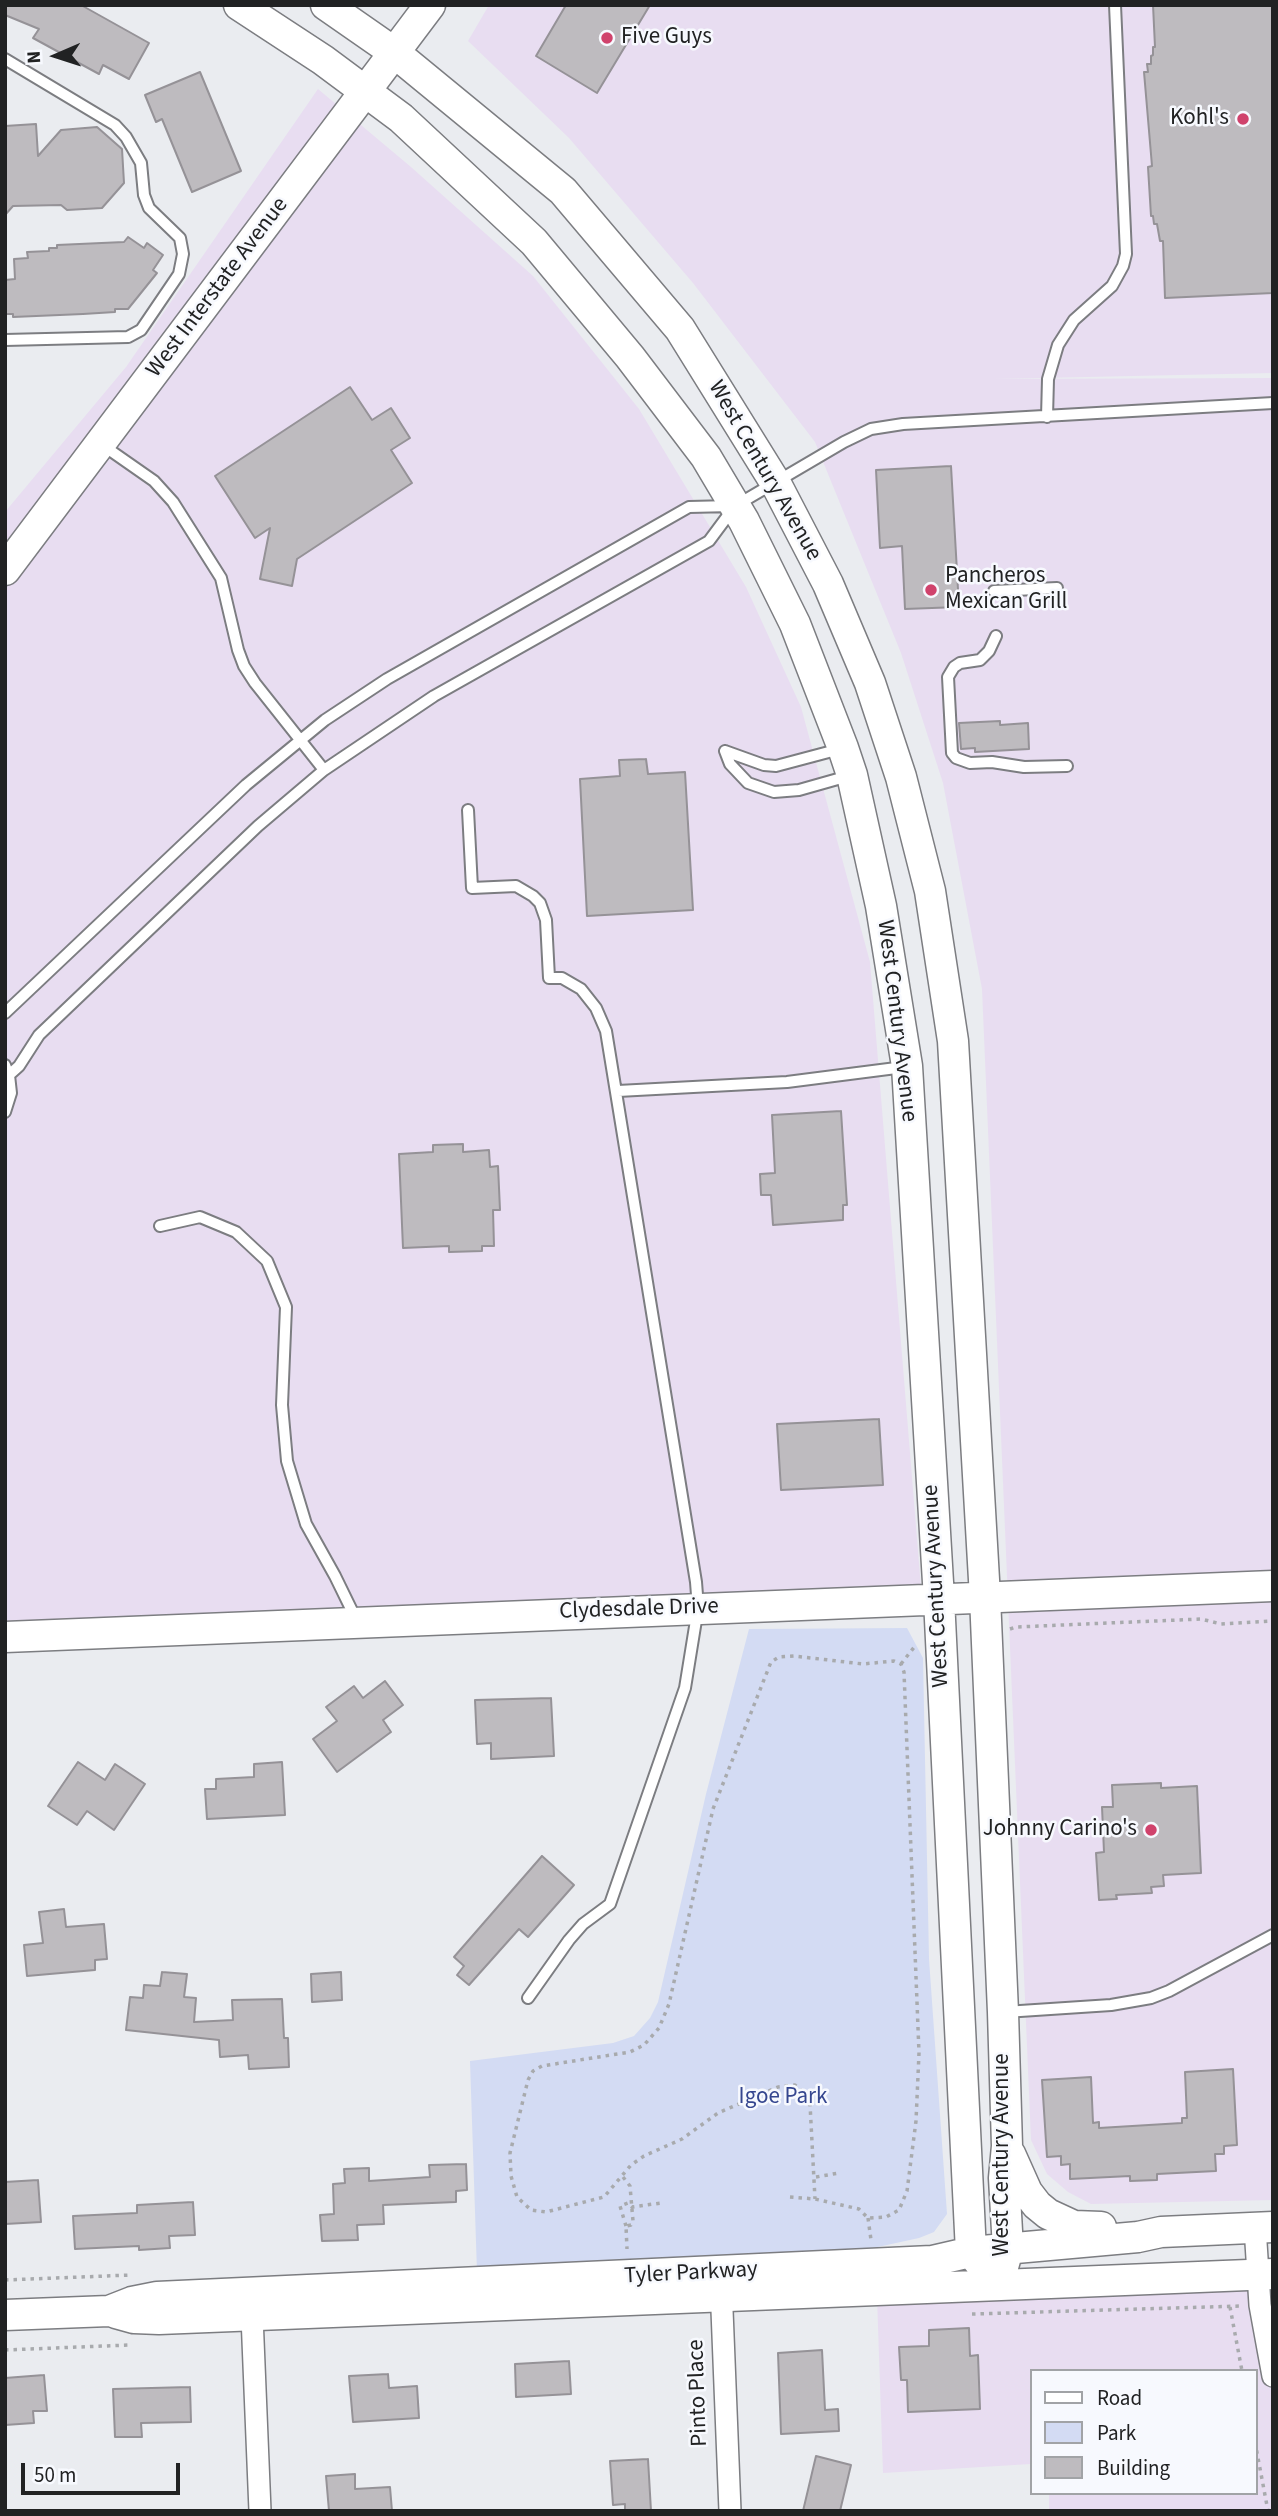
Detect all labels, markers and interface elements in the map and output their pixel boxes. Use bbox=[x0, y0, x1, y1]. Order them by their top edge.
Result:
north arrow bbox=[21, 21, 91, 91]
place label: Five Guys bbox=[621, 24, 712, 52]
marker: Five Guys bbox=[599, 30, 615, 46]
text: N bbox=[21, 50, 48, 64]
place label: Kohl's bbox=[1170, 105, 1229, 133]
marker: Kohl's bbox=[1235, 111, 1251, 127]
street label: West Interstate Avenue bbox=[141, 192, 295, 384]
street label: West Century Avenue bbox=[701, 376, 827, 566]
place label: Pancheros Mexican Grill bbox=[945, 563, 1067, 617]
marker: Pancheros Mexican Grill bbox=[923, 582, 939, 598]
street label: West Century Avenue bbox=[870, 918, 922, 1124]
street label: West Century Avenue bbox=[918, 1484, 956, 1688]
street label: Clydesdale Drive bbox=[559, 1593, 719, 1627]
place label: Johnny Carino's bbox=[983, 1816, 1137, 1844]
marker: Johnny Carino's bbox=[1143, 1822, 1159, 1838]
street label: West Century Avenue bbox=[989, 2053, 1017, 2257]
park label: Igoe Park bbox=[739, 2084, 827, 2112]
street label: Tyler Parkway bbox=[623, 2257, 759, 2291]
street label: Pinto Place bbox=[683, 2339, 715, 2447]
legend bbox=[1030, 2369, 1257, 2495]
text: Road bbox=[1097, 2383, 1142, 2413]
text: Park bbox=[1097, 2418, 1136, 2448]
scale bar bbox=[24, 2450, 184, 2494]
text: Building bbox=[1097, 2453, 1170, 2483]
text: 50 m bbox=[34, 2460, 76, 2490]

